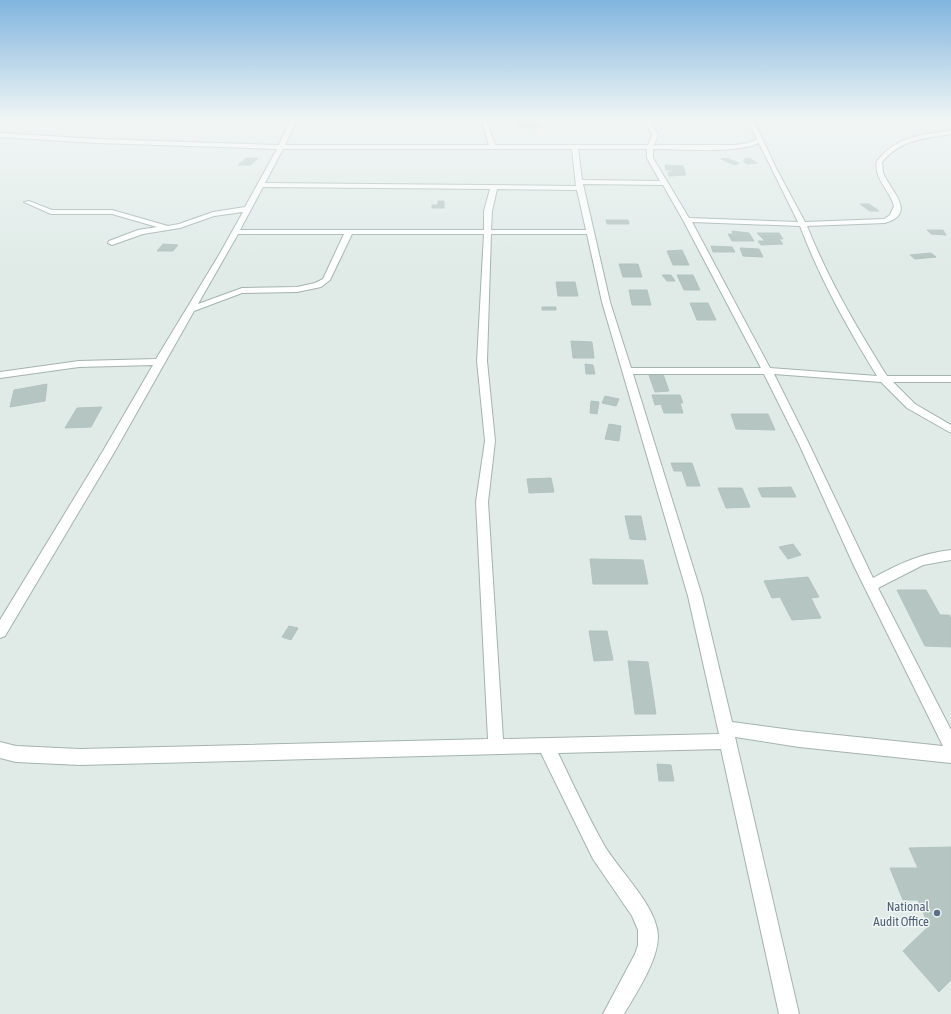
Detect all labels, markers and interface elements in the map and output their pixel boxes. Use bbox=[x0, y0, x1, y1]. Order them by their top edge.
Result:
place label: National Audit Office bbox=[873, 899, 930, 929]
marker: National Audit Office bbox=[932, 908, 942, 918]

